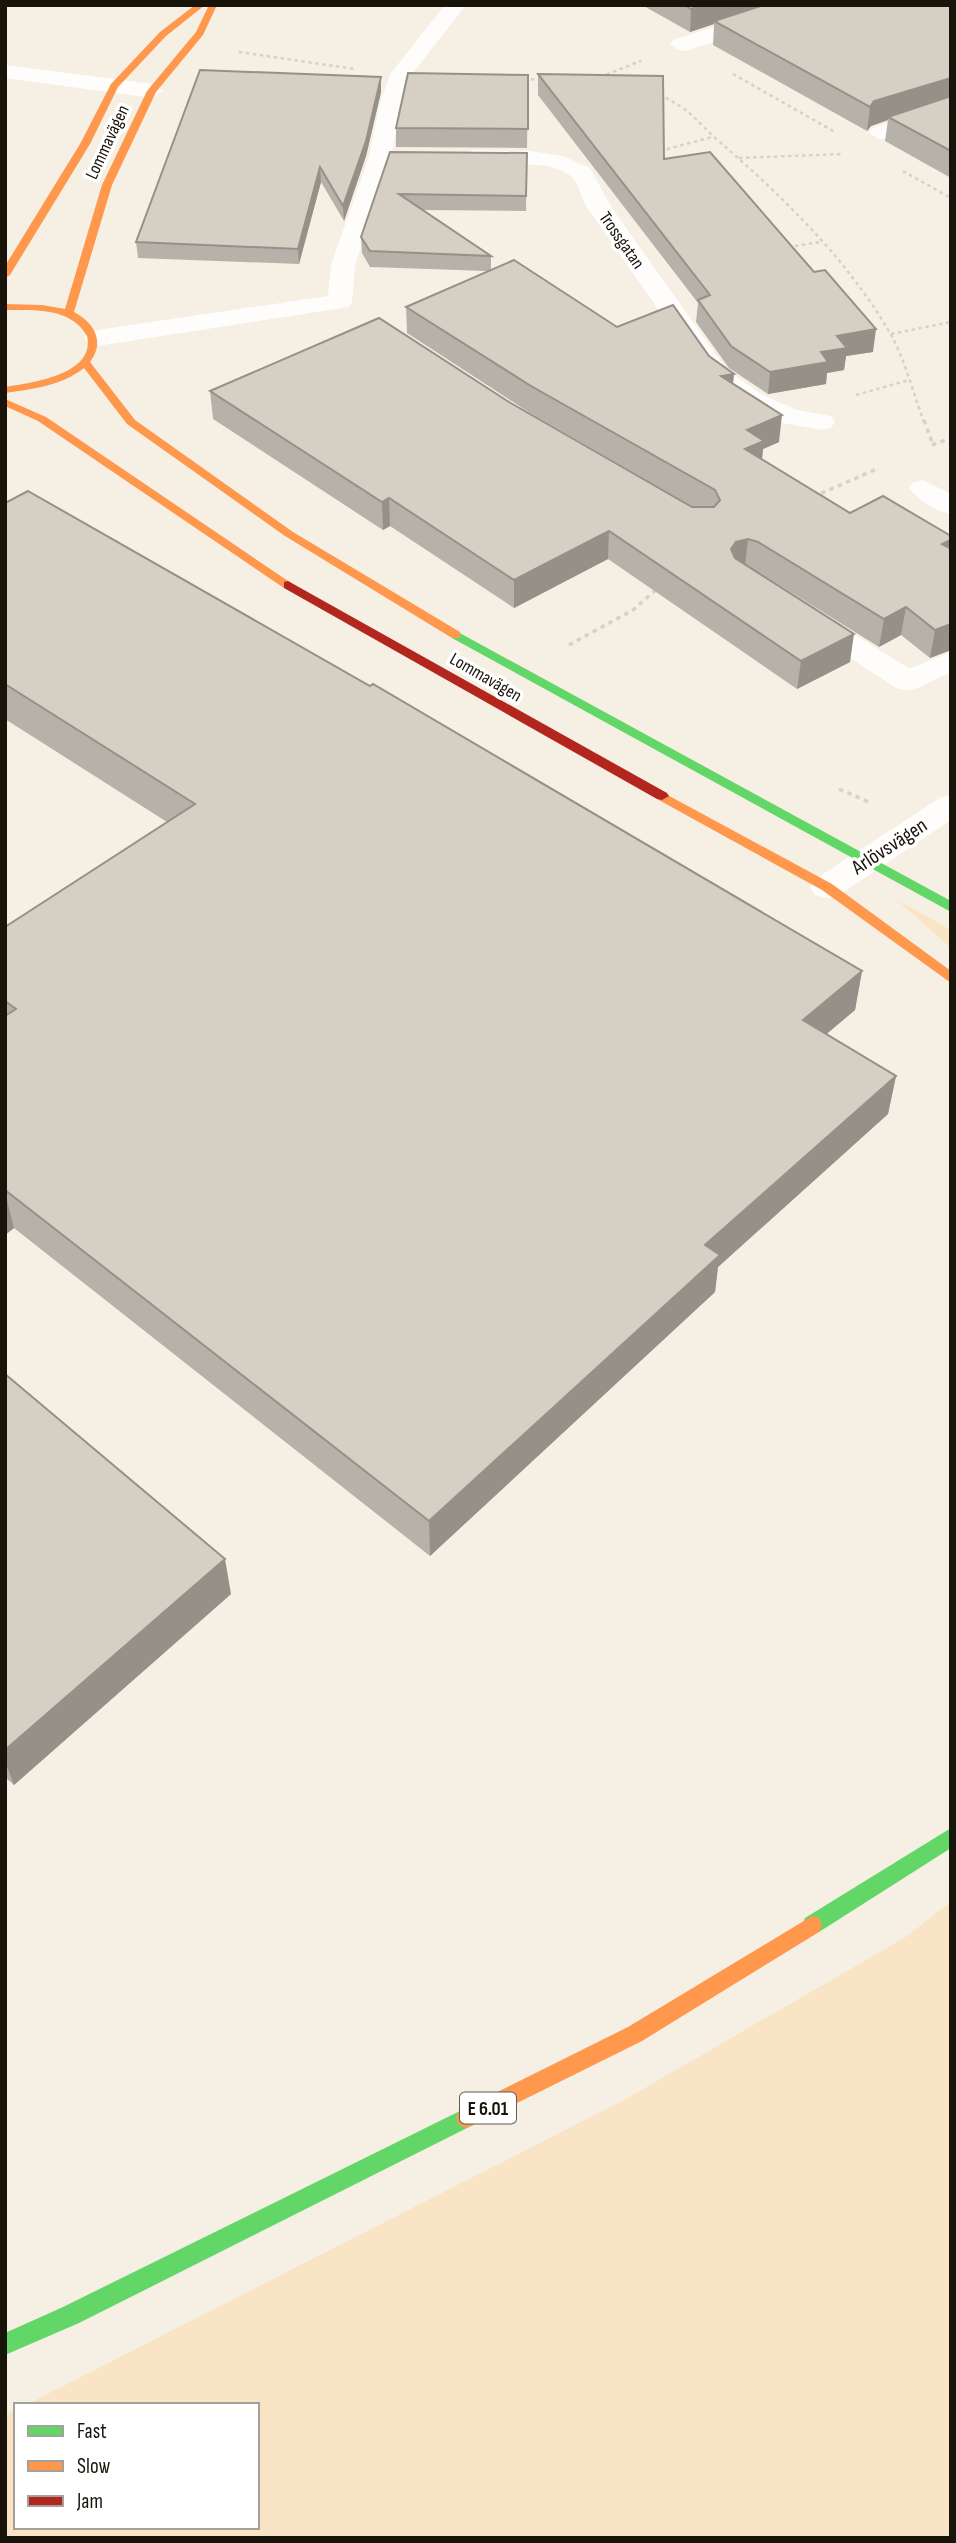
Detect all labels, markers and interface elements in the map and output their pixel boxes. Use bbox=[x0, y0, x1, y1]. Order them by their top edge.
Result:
street label: Lommavägen bbox=[81, 102, 134, 183]
street label: Trossgatan bbox=[594, 208, 649, 273]
street label: Lommavägen bbox=[446, 648, 525, 706]
street label: Arlövsvägen bbox=[846, 813, 932, 881]
road number: E 6.01 bbox=[460, 2092, 516, 2124]
legend bbox=[14, 2403, 259, 2529]
text: Fast bbox=[77, 2419, 107, 2444]
text: Slow bbox=[77, 2454, 111, 2479]
text: Jam bbox=[76, 2489, 103, 2514]

